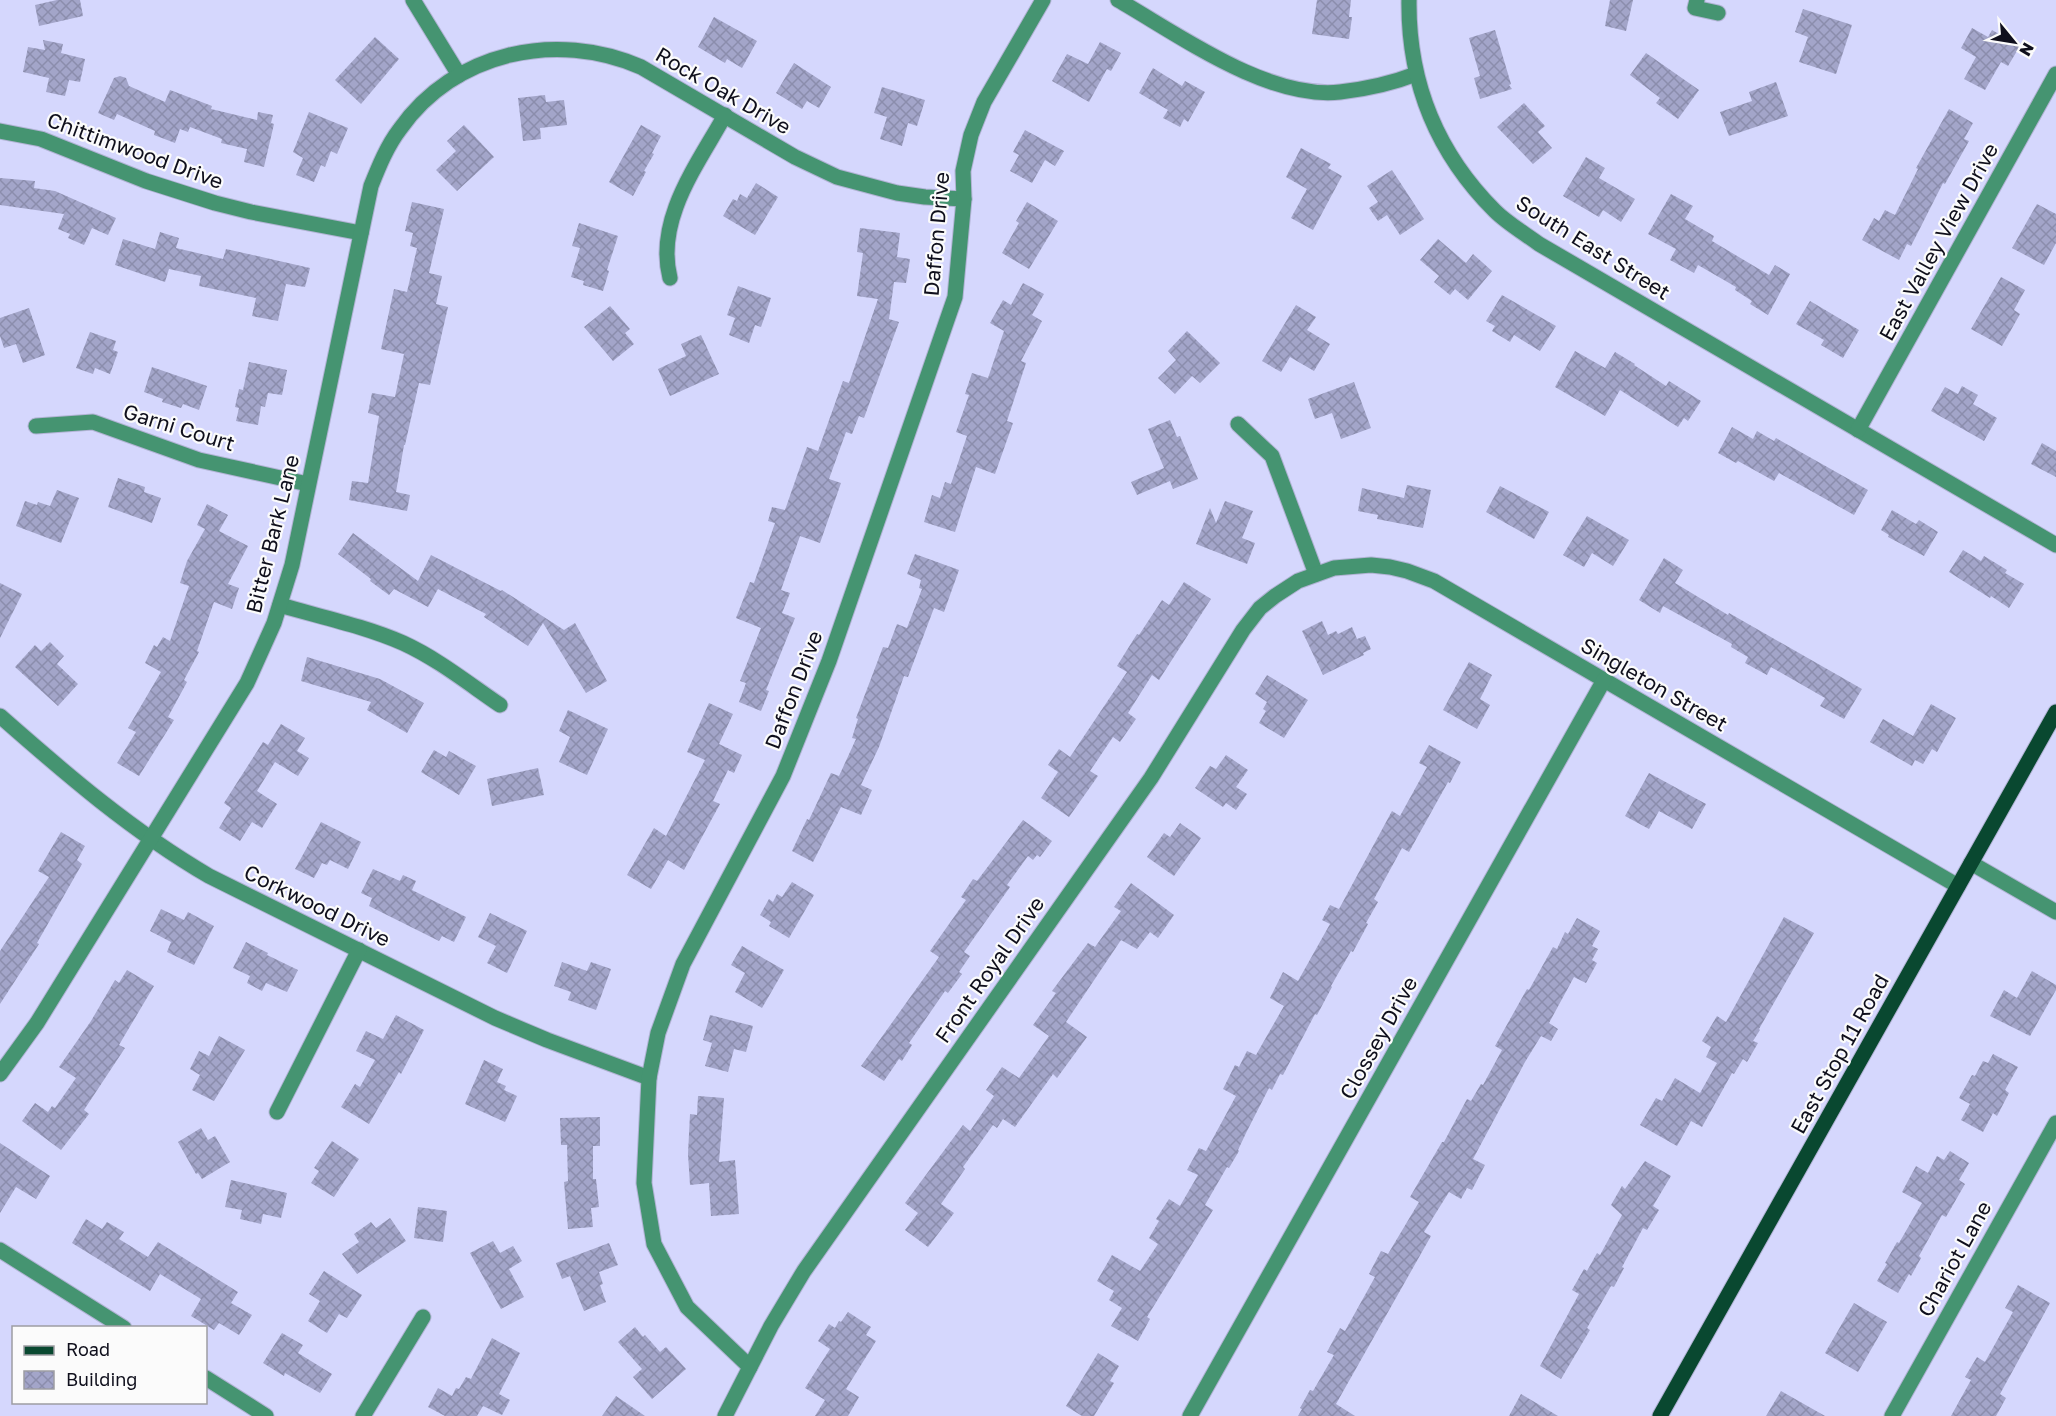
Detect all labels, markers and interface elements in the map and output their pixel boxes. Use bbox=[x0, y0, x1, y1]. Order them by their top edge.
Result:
north arrow bbox=[1984, 12, 2044, 72]
text: N bbox=[2015, 39, 2039, 60]
street label: Rock Oak Drive bbox=[651, 41, 796, 139]
street label: Chittimwood Drive bbox=[44, 106, 227, 194]
street label: East Valley View Drive bbox=[1873, 138, 2003, 345]
street label: Daffon Drive bbox=[918, 171, 954, 297]
street label: South East Street bbox=[1512, 189, 1675, 305]
street label: Garni Court bbox=[120, 398, 238, 456]
street label: Bitter Bark Lane bbox=[240, 452, 304, 616]
street label: Daffon Drive bbox=[759, 627, 828, 753]
street label: Singleton Street bbox=[1577, 632, 1732, 737]
street label: Corkwood Drive bbox=[240, 858, 395, 952]
street label: Front Royal Drive bbox=[929, 891, 1049, 1048]
street label: East Stop 11 Road bbox=[1784, 969, 1894, 1138]
street label: Clossey Drive bbox=[1334, 972, 1423, 1103]
street label: Chariot Lane bbox=[1912, 1196, 1997, 1321]
legend bbox=[12, 1326, 207, 1404]
text: Road bbox=[66, 1338, 110, 1360]
text: Building bbox=[66, 1368, 137, 1390]

